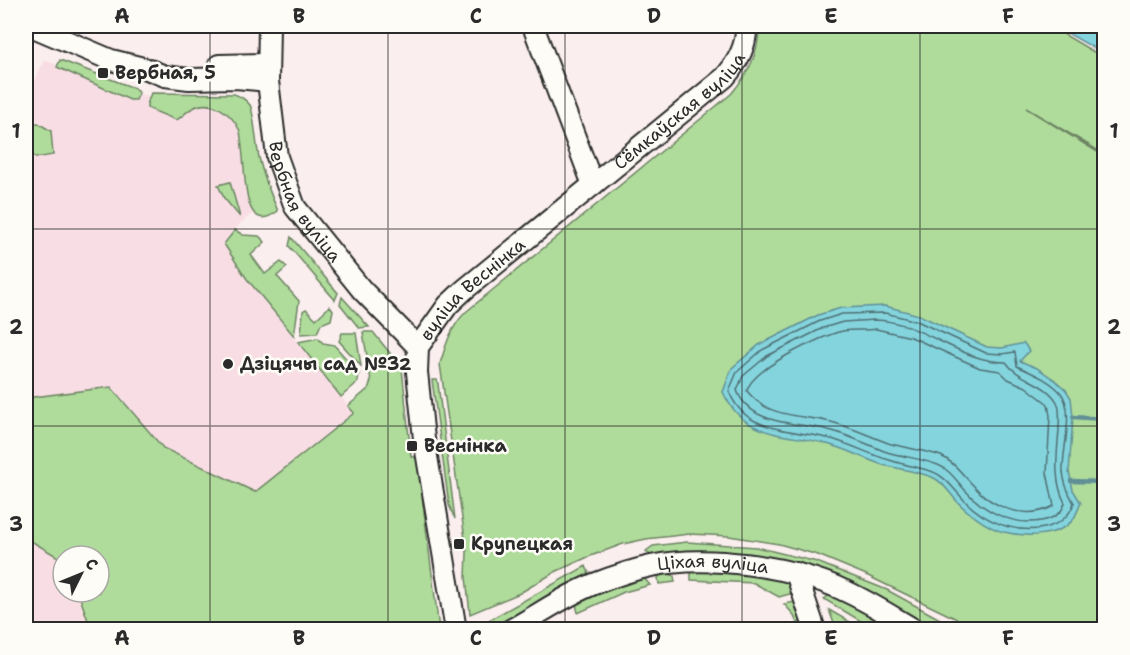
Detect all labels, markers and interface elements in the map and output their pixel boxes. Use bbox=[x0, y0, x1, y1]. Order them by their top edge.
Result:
text: A bbox=[114, 3, 130, 29]
text: B bbox=[293, 3, 305, 29]
text: C bbox=[470, 3, 482, 29]
text: D bbox=[647, 3, 661, 29]
text: E bbox=[824, 3, 838, 29]
text: F bbox=[1002, 3, 1014, 29]
street label: Сёмкаўская вуліца bbox=[609, 48, 751, 175]
place label: Вербная, 5 bbox=[115, 61, 216, 85]
marker: Вербная, 5 bbox=[96, 66, 110, 80]
text: 1 bbox=[11, 118, 21, 144]
text: 1 bbox=[1109, 118, 1119, 144]
street label: Вербная вуліца bbox=[263, 140, 347, 267]
street label: вуліца Веснінка bbox=[414, 233, 530, 345]
text: 2 bbox=[9, 314, 23, 340]
text: 2 bbox=[1107, 314, 1121, 340]
place label: Дзіцячы сад №32 bbox=[240, 352, 412, 376]
marker: Дзіцячы сад №32 bbox=[221, 357, 235, 371]
place label: Веснінка bbox=[424, 434, 508, 458]
marker: Веснінка bbox=[405, 439, 419, 453]
text: 3 bbox=[9, 511, 23, 537]
text: 3 bbox=[1107, 511, 1121, 537]
place label: Крупецкая bbox=[471, 532, 573, 556]
marker: Крупецкая bbox=[452, 537, 466, 551]
north arrow bbox=[51, 544, 111, 604]
street label: Ціхая вуліца bbox=[655, 549, 770, 579]
text: С bbox=[81, 553, 103, 575]
text: A bbox=[114, 625, 130, 651]
text: B bbox=[293, 625, 305, 651]
text: C bbox=[470, 625, 482, 651]
text: D bbox=[647, 625, 661, 651]
text: E bbox=[824, 625, 838, 651]
text: F bbox=[1002, 625, 1014, 651]

